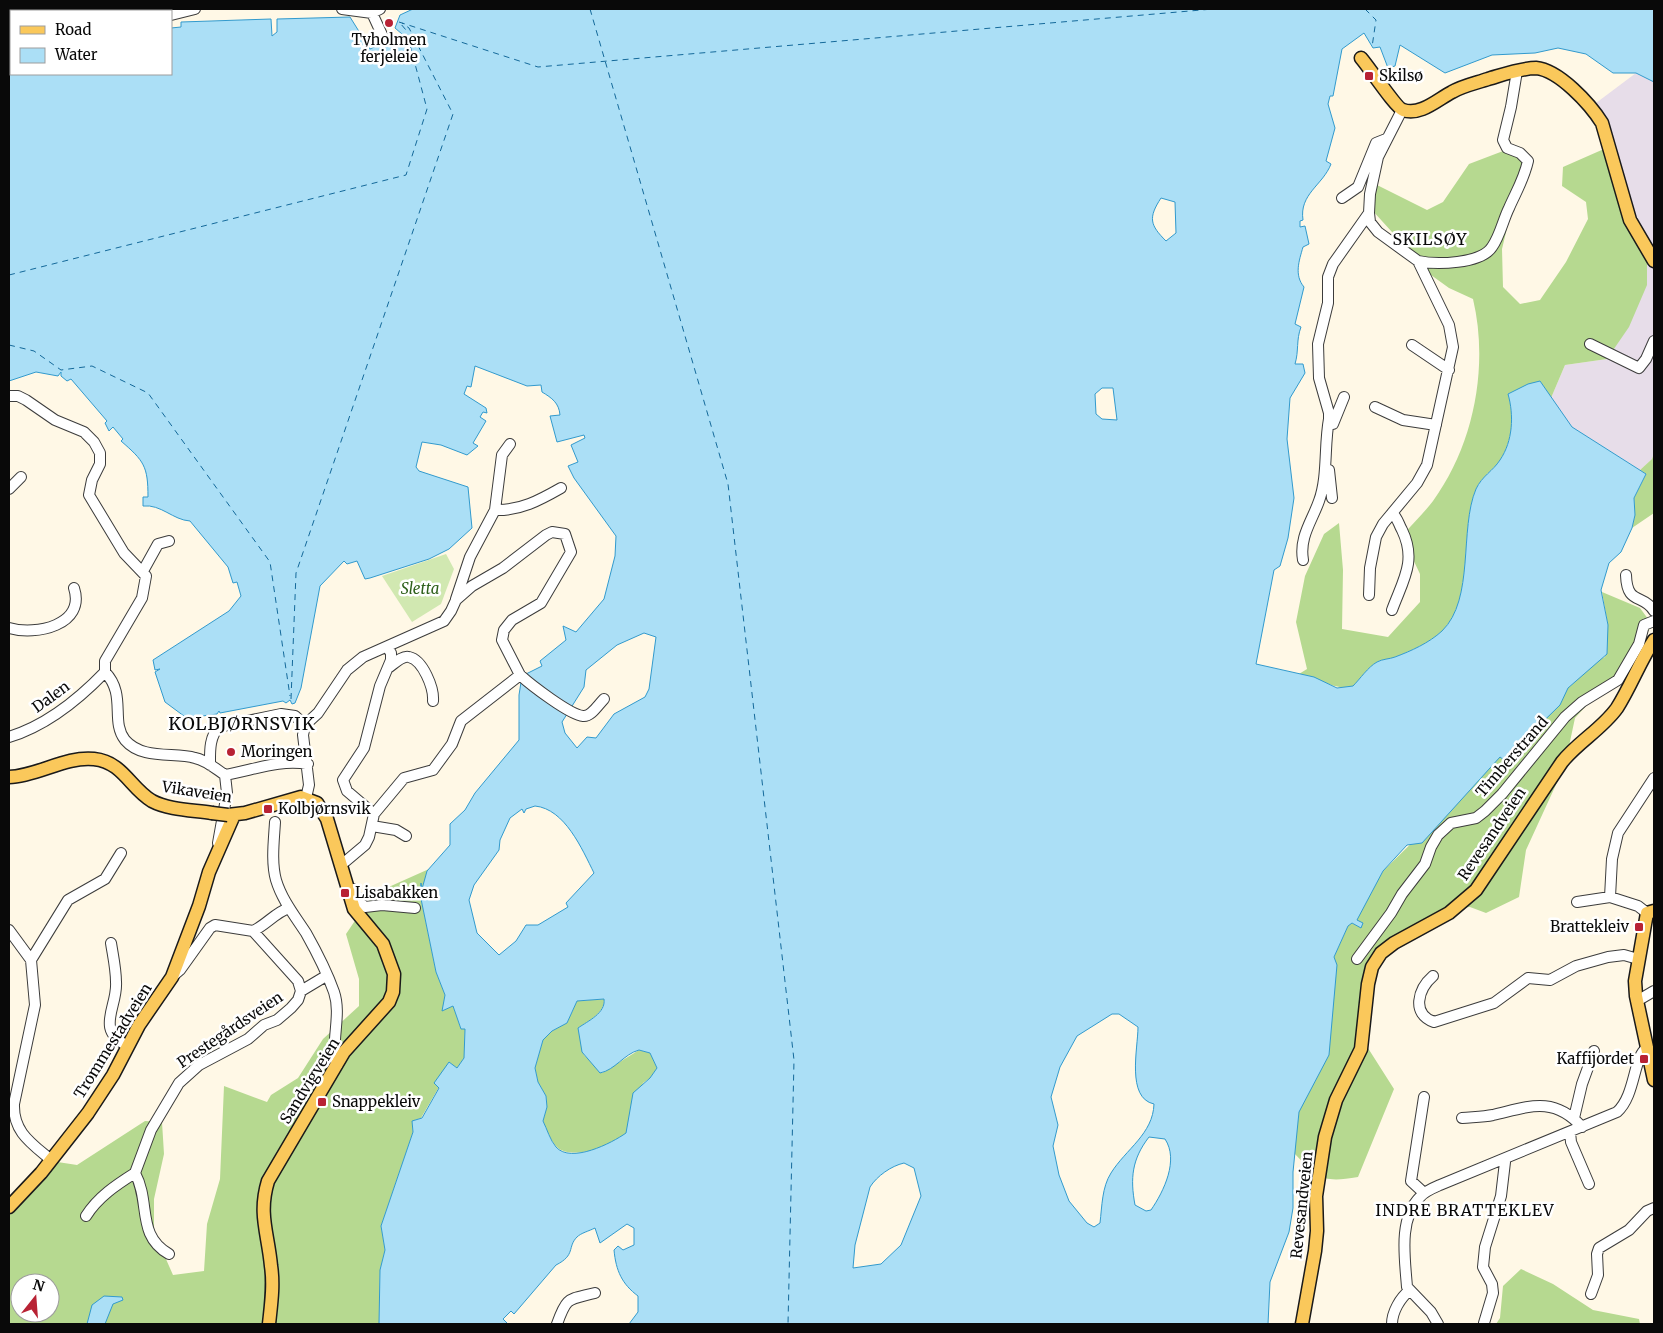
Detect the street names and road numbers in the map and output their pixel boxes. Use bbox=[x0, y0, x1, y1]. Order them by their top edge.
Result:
street label: Dalen bbox=[28, 677, 73, 717]
street label: Timberstrand bbox=[1471, 712, 1552, 801]
street label: Vikaveien bbox=[160, 776, 234, 806]
street label: Revesandveien bbox=[1454, 784, 1530, 884]
street label: Trommestadveien bbox=[69, 980, 156, 1102]
street label: Prestegårdsveien bbox=[173, 987, 286, 1072]
street label: Sandvigveien bbox=[276, 1034, 344, 1127]
street label: Revesandveien bbox=[1286, 1150, 1317, 1260]

